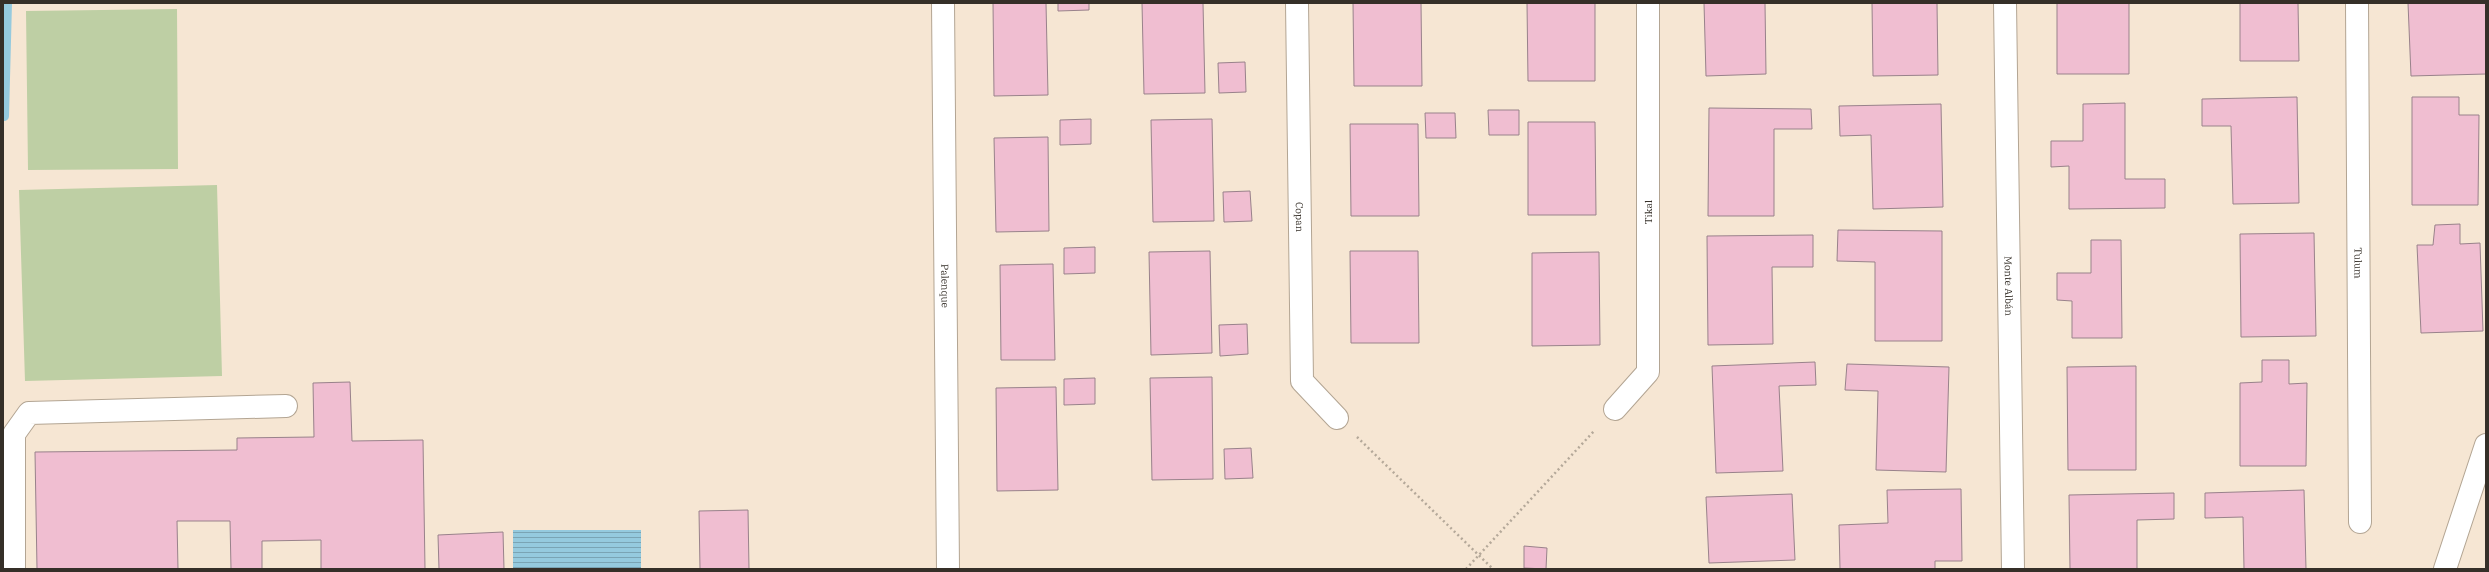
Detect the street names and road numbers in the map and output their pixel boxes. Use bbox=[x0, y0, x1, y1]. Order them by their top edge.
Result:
street label: Tikal bbox=[1642, 200, 1655, 224]
street label: Copan bbox=[1293, 202, 1307, 233]
street label: Tulum bbox=[2352, 247, 2365, 279]
street label: Monte Albán bbox=[2002, 256, 2016, 317]
street label: Palenque bbox=[939, 264, 952, 308]

